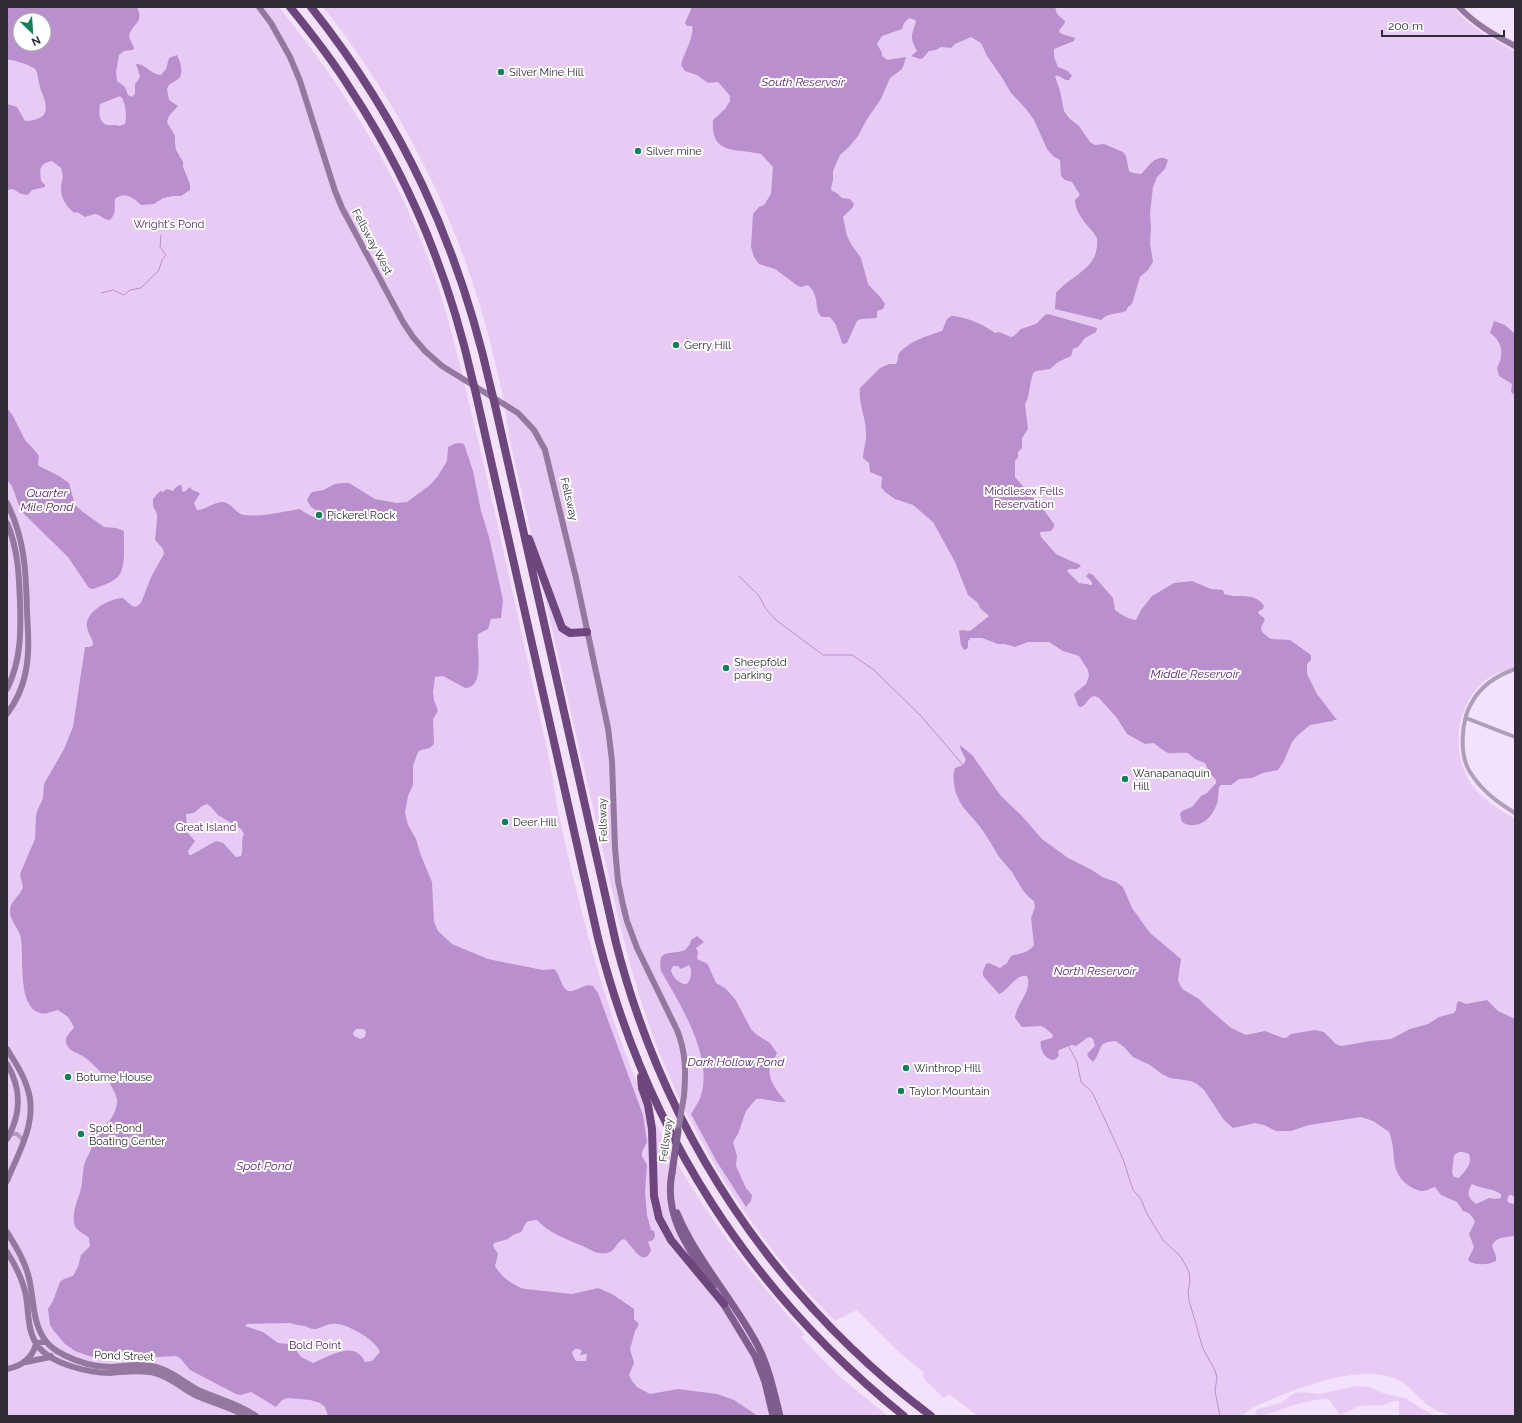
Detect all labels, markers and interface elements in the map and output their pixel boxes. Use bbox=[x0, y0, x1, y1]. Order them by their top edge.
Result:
north arrow bbox=[12, 12, 52, 52]
scale bar bbox=[1382, 12, 1504, 38]
text: 200 m bbox=[1388, 19, 1423, 33]
text: N bbox=[29, 33, 43, 48]
place label: Silver Mine Hill bbox=[509, 66, 584, 79]
marker: Silver Mine Hill bbox=[496, 67, 506, 77]
water label: South Reservoir bbox=[760, 75, 846, 89]
place label: Silver mine bbox=[646, 145, 702, 158]
marker: Silver mine bbox=[633, 146, 643, 156]
street label: Fellsway West bbox=[349, 207, 395, 277]
park label: Wright's Pond bbox=[134, 218, 205, 231]
place label: Gerry Hill bbox=[684, 339, 731, 352]
marker: Gerry Hill bbox=[671, 340, 681, 350]
street label: Fellsway bbox=[558, 476, 580, 522]
park label: Middlesex Fells Reservation bbox=[985, 485, 1063, 511]
water label: Quarter Mile Pond bbox=[20, 486, 74, 514]
place label: Pickerel Rock bbox=[327, 509, 395, 522]
marker: Pickerel Rock bbox=[314, 510, 324, 520]
place label: Sheepfold parking bbox=[734, 656, 787, 682]
marker: Sheepfold parking bbox=[721, 663, 731, 673]
water label: Middle Reservoir bbox=[1151, 667, 1240, 681]
place label: Wanapanaquin Hill bbox=[1133, 767, 1210, 793]
marker: Wanapanaquin Hill bbox=[1120, 774, 1130, 784]
street label: Fellsway bbox=[596, 798, 610, 842]
place label: Deer Hill bbox=[513, 816, 557, 829]
marker: Deer Hill bbox=[500, 817, 510, 827]
park label: Great Island bbox=[176, 821, 236, 834]
water label: North Reservoir bbox=[1054, 964, 1137, 978]
water label: Dark Hollow Pond bbox=[688, 1055, 785, 1069]
place label: Winthrop Hill bbox=[914, 1062, 981, 1075]
marker: Winthrop Hill bbox=[901, 1063, 911, 1073]
place label: Botume House bbox=[76, 1071, 153, 1084]
marker: Botume House bbox=[63, 1072, 73, 1082]
place label: Taylor Mountain bbox=[909, 1085, 990, 1098]
marker: Taylor Mountain bbox=[896, 1086, 906, 1096]
street label: Fellsway bbox=[656, 1117, 676, 1163]
place label: Spot Pond Boating Center bbox=[89, 1122, 165, 1148]
marker: Spot Pond Boating Center bbox=[76, 1129, 86, 1139]
water label: Spot Pond bbox=[235, 1159, 293, 1173]
park label: Bold Point bbox=[289, 1339, 341, 1352]
street label: Pond Street bbox=[94, 1348, 154, 1364]

